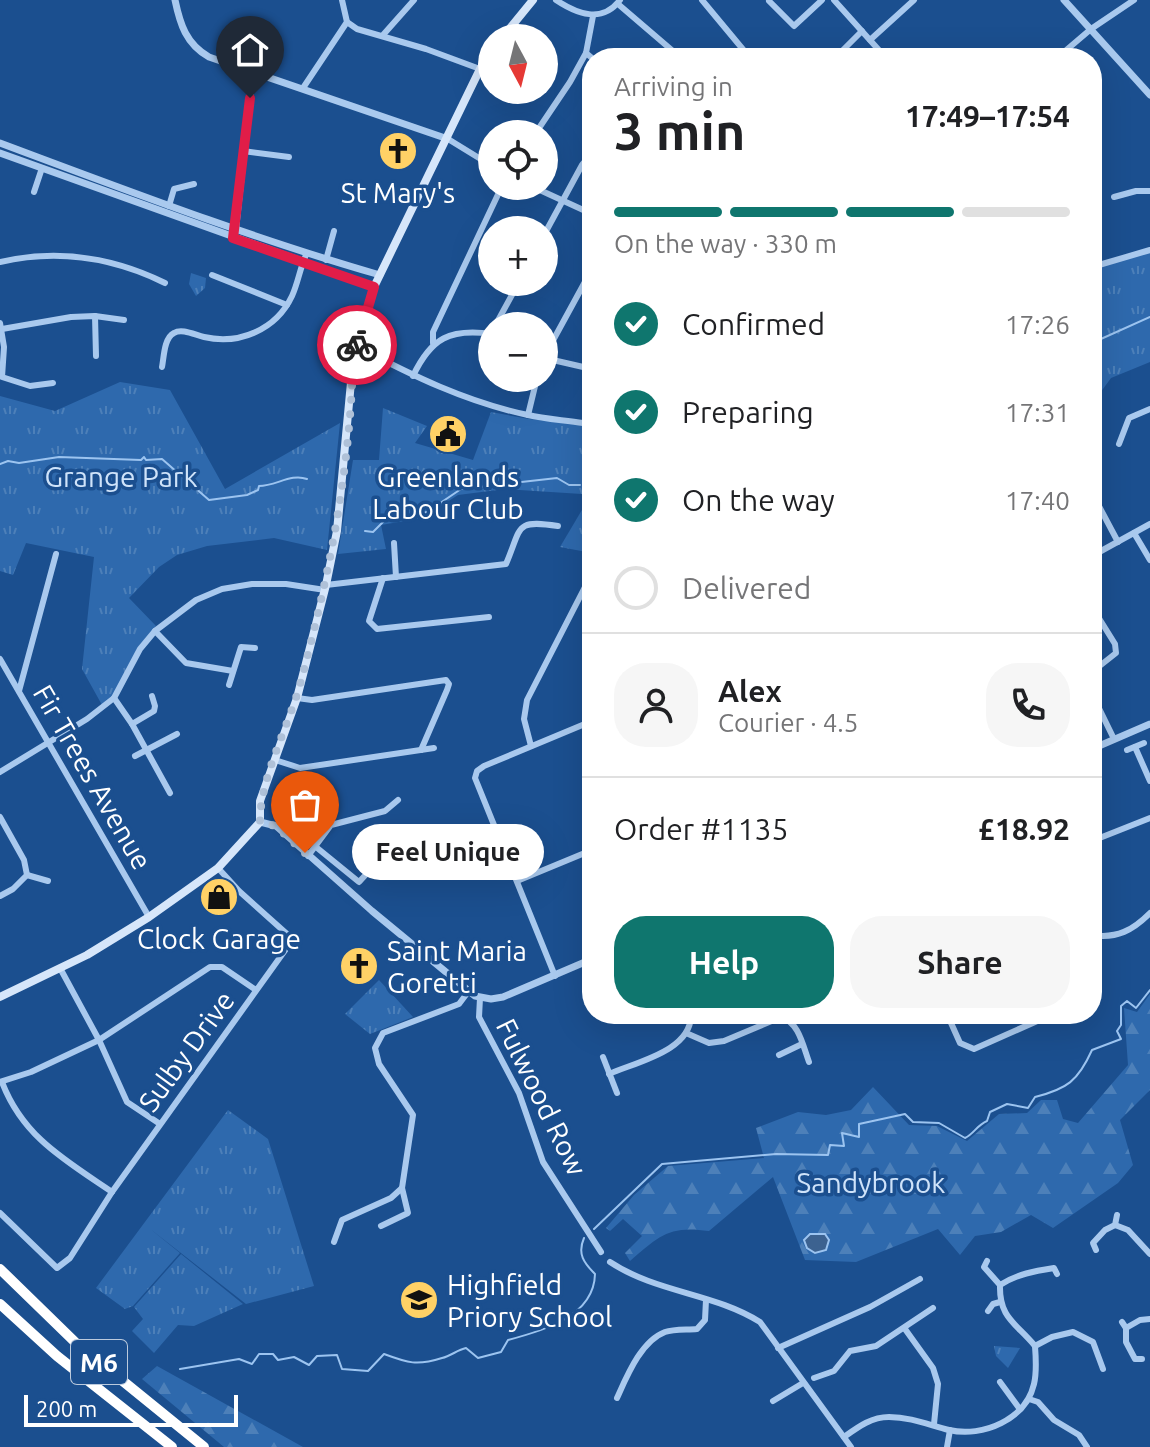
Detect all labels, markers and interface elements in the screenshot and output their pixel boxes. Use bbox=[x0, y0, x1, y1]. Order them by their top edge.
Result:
pin bbox=[216, 16, 284, 98]
north arrow bbox=[478, 24, 558, 104]
map controls bbox=[478, 24, 558, 392]
icon: home bbox=[228, 28, 272, 72]
text: Arriving in bbox=[614, 72, 733, 101]
text: 17:49–17:54 bbox=[905, 99, 1070, 133]
text: 3 min bbox=[614, 102, 745, 160]
button: locate bbox=[478, 120, 558, 200]
church icon: St Mary's bbox=[377, 130, 419, 172]
place label: St Mary's bbox=[341, 177, 455, 208]
button: + bbox=[478, 216, 558, 296]
text: On the way · 330 m bbox=[614, 229, 837, 258]
icon: check bbox=[614, 302, 658, 346]
courier bbox=[317, 305, 397, 385]
text: Confirmed bbox=[682, 307, 825, 341]
text: 17:26 bbox=[1005, 310, 1070, 339]
button: − bbox=[478, 312, 558, 392]
icon: bike bbox=[335, 323, 379, 367]
icon: check bbox=[614, 390, 658, 434]
text: Preparing bbox=[682, 395, 814, 429]
text: 17:31 bbox=[1005, 398, 1070, 427]
public building icon: Greenlands Labour Club bbox=[427, 413, 469, 455]
park label: Grange Park bbox=[44, 461, 198, 492]
place label: Greenlands Labour Club bbox=[372, 461, 524, 524]
icon: check bbox=[614, 478, 658, 522]
text: On the way bbox=[682, 483, 835, 517]
text: 17:40 bbox=[1005, 486, 1070, 515]
text: Delivered bbox=[682, 571, 811, 605]
button: person bbox=[614, 663, 698, 747]
button: phone bbox=[986, 663, 1070, 747]
text: Alex bbox=[718, 674, 782, 708]
street label: Fir Trees Avenue bbox=[28, 679, 158, 875]
text: Courier · 4.5 bbox=[718, 708, 858, 737]
pin bbox=[271, 771, 339, 853]
icon: bag bbox=[283, 783, 327, 827]
text: Order #1135 bbox=[614, 812, 788, 846]
text: £18.92 bbox=[978, 812, 1070, 846]
callout: Feel Unique bbox=[353, 825, 545, 881]
text: Feel Unique bbox=[376, 837, 520, 866]
shop icon: Clock Garage bbox=[198, 876, 240, 918]
button: Help bbox=[614, 916, 834, 1008]
button: Share bbox=[850, 916, 1070, 1008]
place label: Clock Garage bbox=[137, 923, 301, 954]
place label: Saint Maria Goretti bbox=[387, 935, 527, 998]
church icon: Saint Maria Goretti bbox=[338, 945, 380, 987]
street label: Sulby Drive bbox=[132, 985, 240, 1117]
street label: Fulwood Row bbox=[491, 1014, 593, 1181]
park label: Sandybrook bbox=[797, 1167, 945, 1198]
place label: Highfield Priory School bbox=[447, 1269, 612, 1332]
school or university icon: Highfield Priory School bbox=[398, 1279, 440, 1321]
road number: M6 bbox=[71, 1340, 127, 1384]
scale bar bbox=[24, 1391, 238, 1427]
text: 200 m bbox=[36, 1396, 97, 1421]

